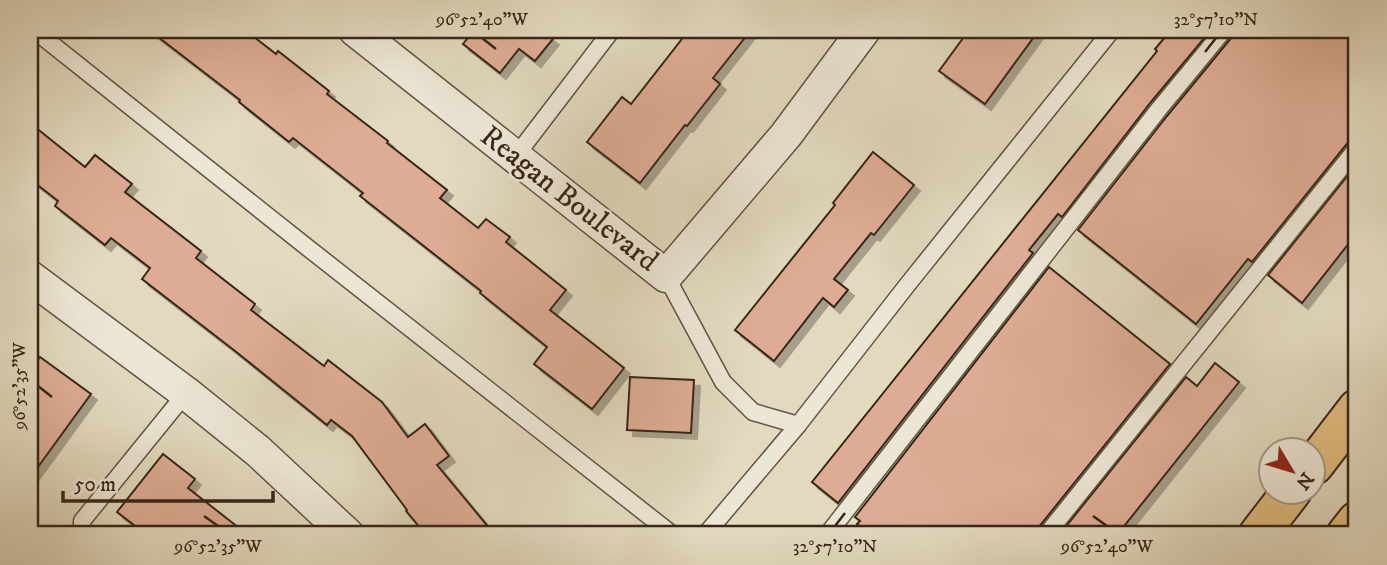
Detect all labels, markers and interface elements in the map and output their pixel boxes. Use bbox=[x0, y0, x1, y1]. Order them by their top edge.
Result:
text: 96°52'40"W bbox=[435, 9, 529, 31]
text: 32°57'10"N bbox=[1174, 9, 1258, 31]
street label: Reagan Boulevard bbox=[473, 118, 665, 280]
text: 96°52'35"W bbox=[9, 342, 31, 431]
north arrow bbox=[1258, 435, 1328, 505]
scale bar bbox=[63, 460, 273, 504]
text: N bbox=[1290, 467, 1318, 494]
text: 50 m bbox=[74, 472, 116, 498]
text: 96°52'35"W bbox=[173, 536, 262, 558]
text: 32°57'10"N bbox=[793, 536, 877, 558]
text: 96°52'40"W bbox=[1060, 536, 1154, 558]

